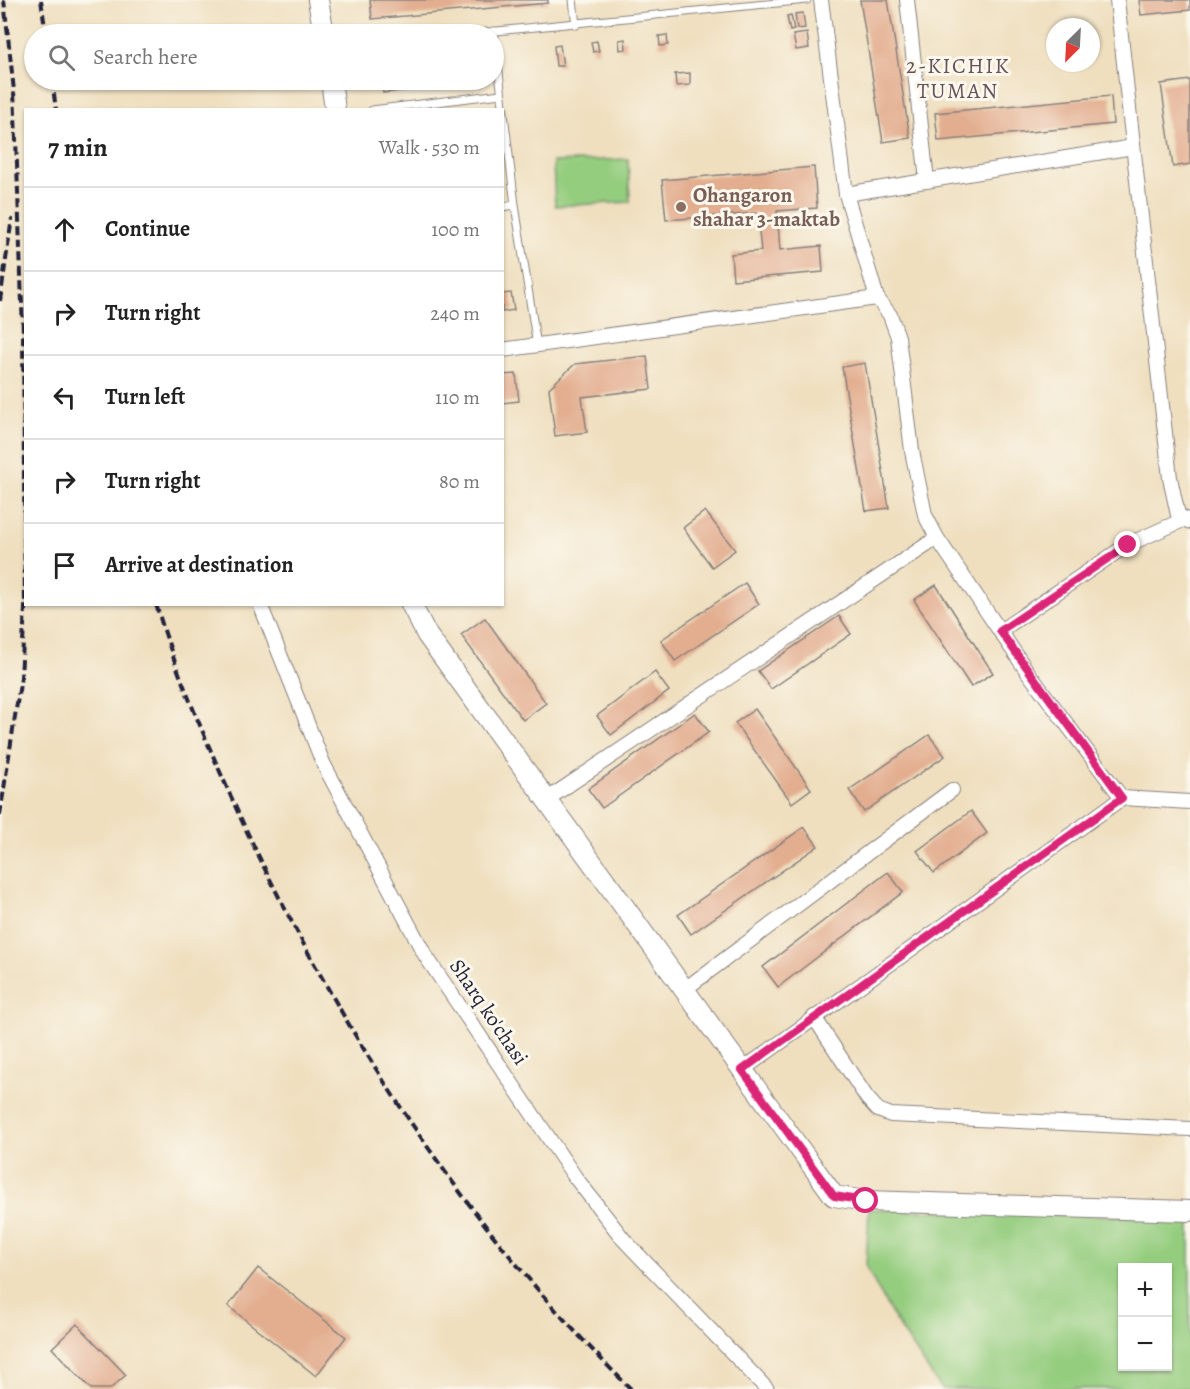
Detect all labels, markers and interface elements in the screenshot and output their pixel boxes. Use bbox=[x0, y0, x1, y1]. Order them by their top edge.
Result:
north arrow bbox=[1046, 18, 1100, 72]
search box bbox=[24, 24, 504, 90]
icon: search bbox=[45, 41, 78, 74]
text: Search here bbox=[93, 42, 198, 72]
district label: 2-KICHIK TUMAN bbox=[906, 51, 1010, 106]
text: 7 min bbox=[48, 130, 108, 165]
text: Walk · 530 m bbox=[379, 134, 480, 161]
place label: Ohangaron shahar 3-maktab bbox=[693, 181, 840, 233]
marker: Ohangaron shahar 3-maktab bbox=[674, 200, 688, 214]
icon: ahead bbox=[48, 213, 81, 246]
text: Continue bbox=[105, 214, 190, 244]
text: 100 m bbox=[431, 216, 480, 243]
icon: right bbox=[48, 297, 81, 330]
text: Turn right bbox=[105, 298, 201, 328]
text: 240 m bbox=[430, 300, 480, 327]
icon: left bbox=[48, 381, 81, 414]
text: Turn left bbox=[105, 382, 185, 412]
text: 110 m bbox=[435, 384, 480, 411]
icon: right bbox=[48, 465, 81, 498]
text: Turn right bbox=[105, 466, 201, 496]
text: 80 m bbox=[439, 468, 480, 495]
route end bbox=[1114, 531, 1140, 557]
icon: arrive bbox=[48, 549, 81, 582]
text: Arrive at destination bbox=[105, 550, 294, 580]
street label: Sharq ko'chasi bbox=[443, 954, 535, 1070]
route start bbox=[852, 1187, 878, 1213]
map controls bbox=[1118, 1263, 1172, 1371]
button: + bbox=[1118, 1263, 1172, 1317]
button: − bbox=[1118, 1317, 1172, 1371]

